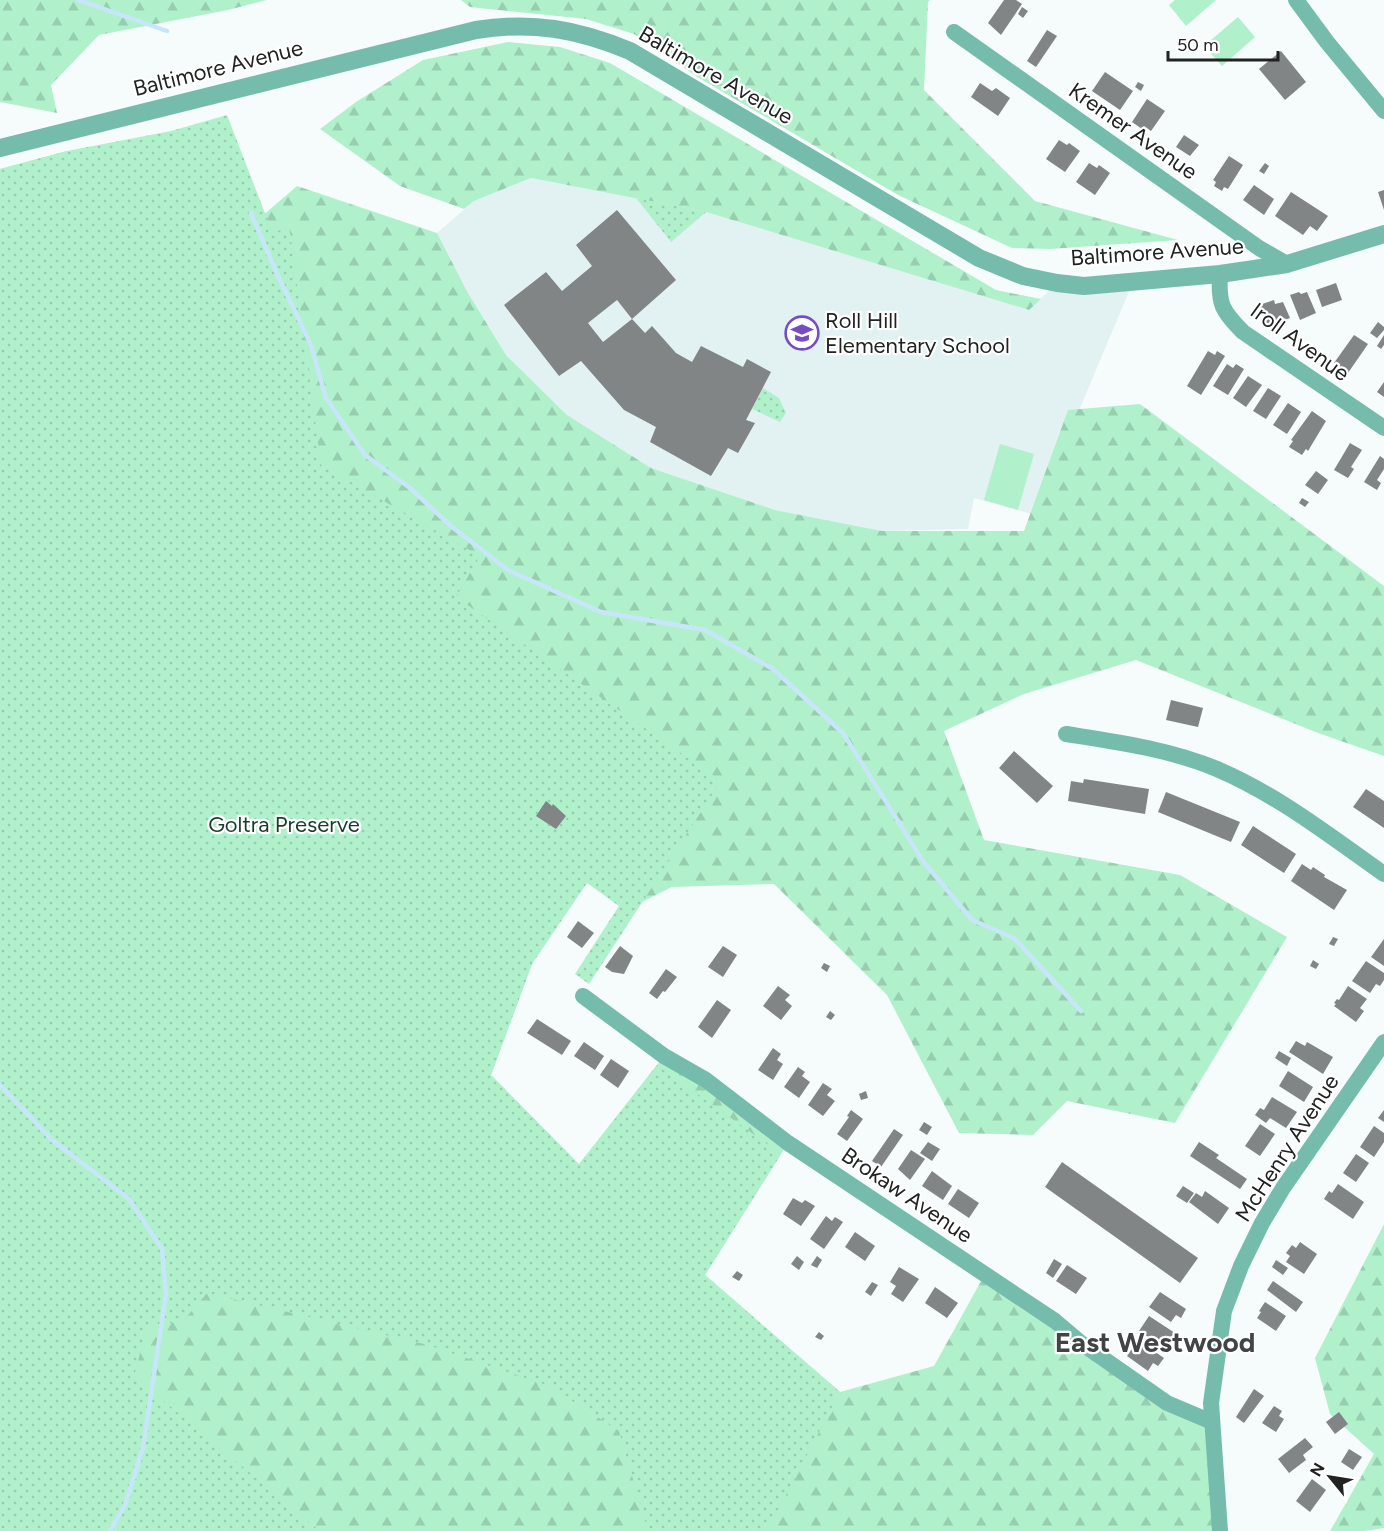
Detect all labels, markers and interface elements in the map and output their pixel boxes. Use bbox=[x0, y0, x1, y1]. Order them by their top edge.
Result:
street label: Baltimore Avenue bbox=[634, 20, 798, 130]
scale bar bbox=[1168, 24, 1278, 62]
street label: Baltimore Avenue bbox=[130, 34, 306, 102]
text: 50 m bbox=[1177, 34, 1219, 56]
street label: Kremer Avenue bbox=[1063, 77, 1203, 185]
street label: Baltimore Avenue bbox=[1069, 232, 1245, 272]
street label: Iroll Avenue bbox=[1245, 297, 1355, 387]
place label: Roll Hill Elementary School bbox=[825, 307, 1010, 359]
school or university icon: Roll Hill Elementary School bbox=[784, 315, 820, 351]
park label: Goltra Preserve bbox=[208, 811, 360, 838]
street label: McHenry Avenue bbox=[1229, 1069, 1345, 1227]
street label: Brokaw Avenue bbox=[836, 1141, 978, 1249]
district label: East Westwood bbox=[1055, 1325, 1255, 1359]
north arrow bbox=[1300, 1447, 1360, 1507]
text: N bbox=[1306, 1460, 1329, 1480]

